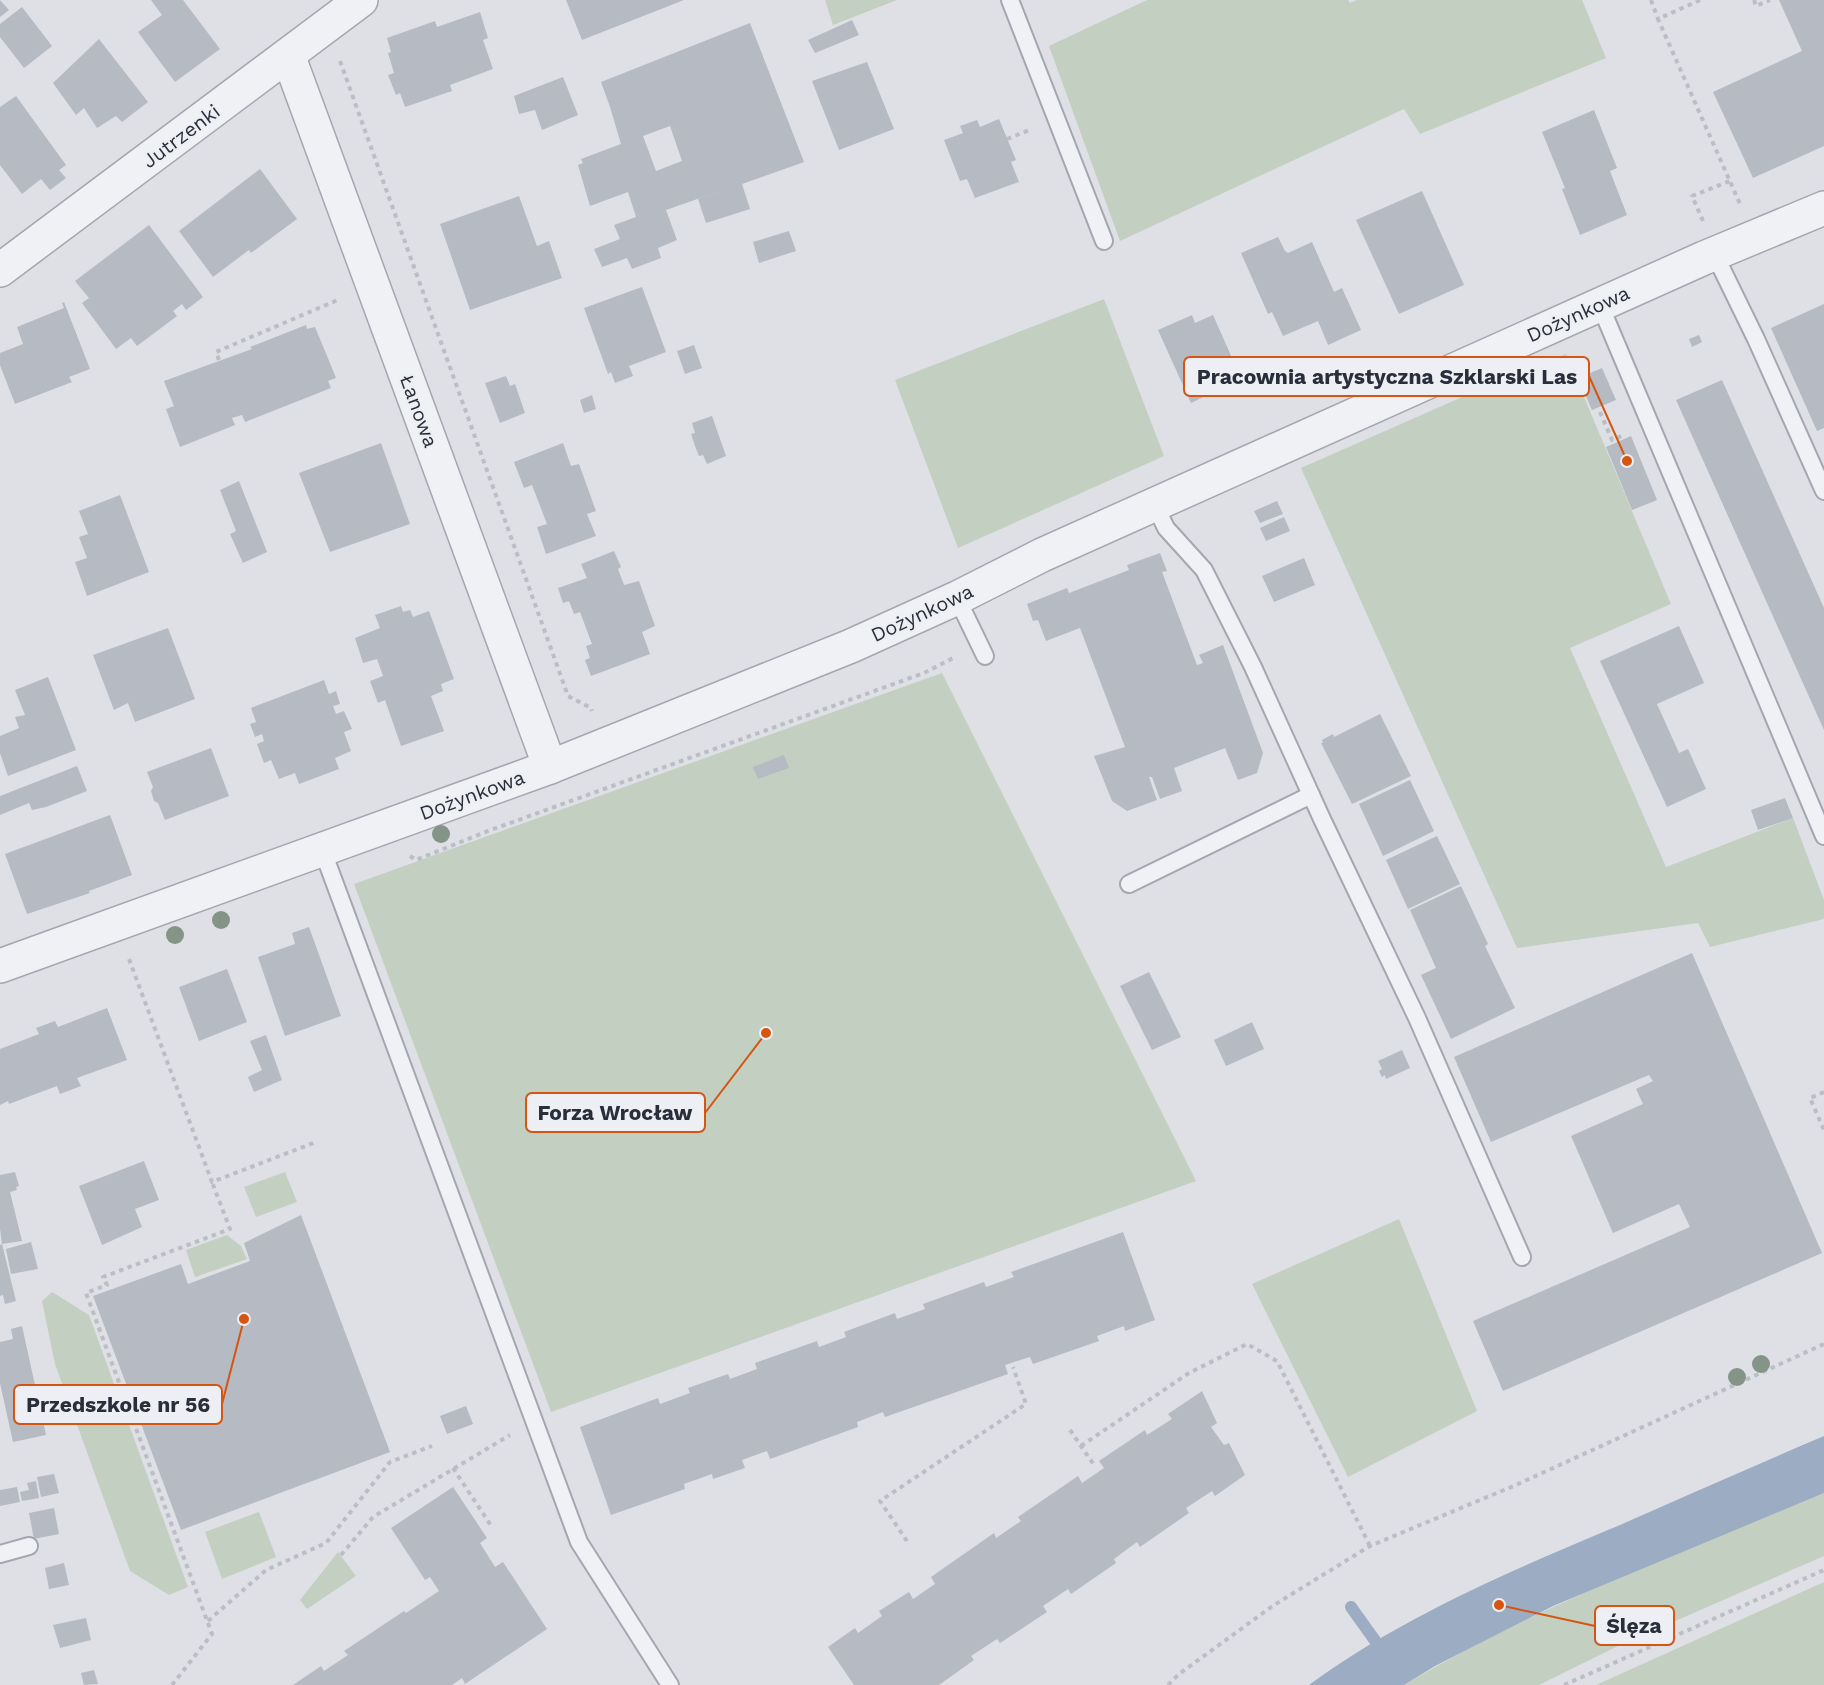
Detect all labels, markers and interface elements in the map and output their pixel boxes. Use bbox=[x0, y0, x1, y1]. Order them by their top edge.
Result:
street label: Jutrzenki bbox=[137, 99, 225, 173]
street label: Dożynkowa bbox=[1523, 281, 1633, 347]
callout: Pracownia artystyczna Szklarski Las bbox=[1184, 357, 1589, 396]
text: Pracownia artystyczna Szklarski Las bbox=[1197, 364, 1577, 389]
street label: Łanowa bbox=[395, 371, 443, 451]
street label: Dożynkowa bbox=[867, 579, 977, 647]
street label: Dożynkowa bbox=[416, 765, 528, 825]
callout: Forza Wrocław bbox=[526, 1093, 705, 1132]
text: Forza Wrocław bbox=[538, 1100, 693, 1125]
callout: Przedszkole nr 56 bbox=[14, 1385, 222, 1424]
text: Przedszkole nr 56 bbox=[26, 1392, 210, 1417]
callout: Ślęza bbox=[1595, 1606, 1674, 1645]
text: Ślęza bbox=[1606, 1613, 1663, 1638]

